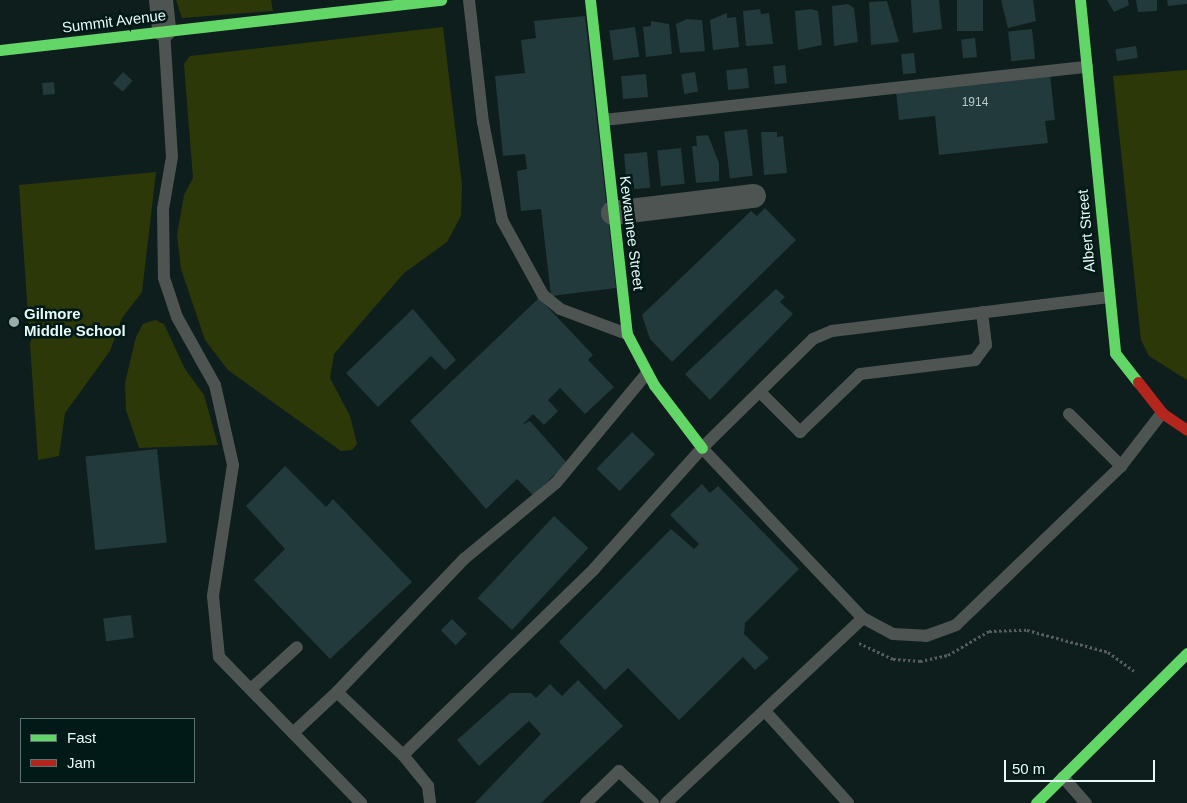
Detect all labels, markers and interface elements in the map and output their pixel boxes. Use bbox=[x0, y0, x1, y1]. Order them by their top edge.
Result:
street label: Summit Avenue bbox=[60, 6, 168, 36]
house number: 1914 bbox=[962, 96, 988, 110]
street label: Kewaunee Street bbox=[616, 175, 648, 291]
street label: Albert Street bbox=[1073, 189, 1099, 273]
place label: Gilmore Middle School bbox=[24, 304, 126, 339]
marker: Gilmore Middle School bbox=[8, 316, 20, 328]
legend bbox=[20, 718, 195, 783]
text: Fast bbox=[67, 729, 96, 746]
scale bar bbox=[1007, 750, 1158, 782]
text: Jam bbox=[67, 754, 95, 771]
text: 50 m bbox=[1012, 760, 1045, 777]

